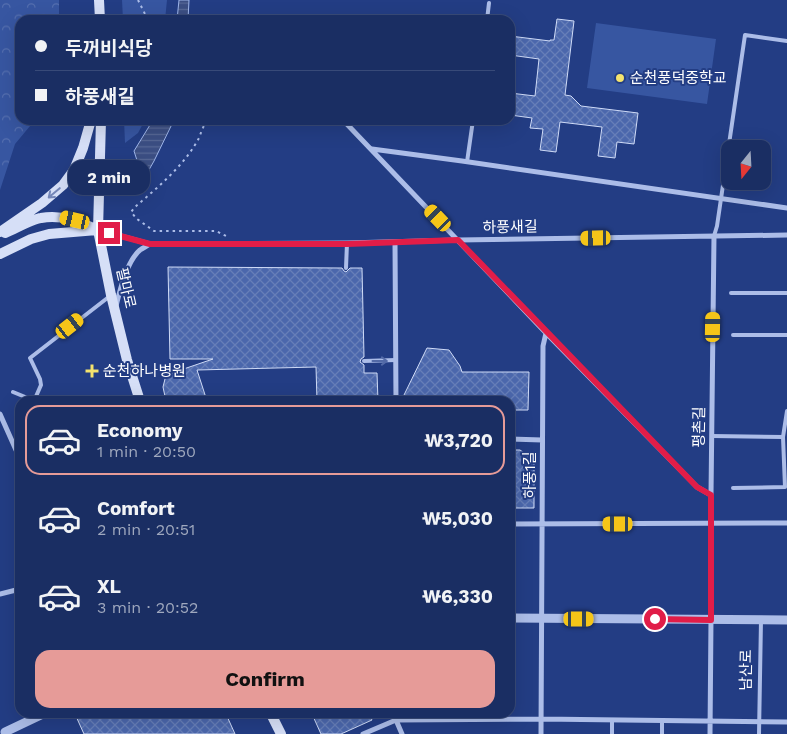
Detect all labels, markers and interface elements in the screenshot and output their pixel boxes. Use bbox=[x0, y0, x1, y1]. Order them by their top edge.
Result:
text: 두꺼비식당 bbox=[65, 37, 152, 60]
place label: 순천풍덕중학교 bbox=[630, 69, 727, 87]
marker: 순천풍덕중학교 bbox=[614, 72, 626, 84]
text: 하풍새길 bbox=[65, 85, 135, 108]
north arrow bbox=[721, 140, 771, 190]
map controls bbox=[721, 140, 771, 190]
callout: 2 min bbox=[68, 160, 150, 196]
text: 2 min bbox=[87, 168, 131, 187]
one-way arrow bbox=[48, 188, 61, 199]
car bbox=[422, 202, 453, 234]
car bbox=[58, 209, 91, 231]
street label: 하풍새길 bbox=[482, 218, 538, 236]
route end bbox=[98, 222, 120, 244]
car bbox=[580, 230, 611, 246]
street label: 팔마로 bbox=[113, 266, 139, 310]
car bbox=[53, 311, 86, 341]
car bbox=[705, 312, 720, 342]
one-way arrow bbox=[372, 356, 388, 365]
place label: 순천하나병원 bbox=[103, 362, 186, 380]
marker: 순천하나병원 bbox=[85, 364, 99, 378]
street label: 평촌길 bbox=[690, 406, 708, 448]
icon: car bbox=[37, 418, 82, 463]
text: Economy bbox=[97, 419, 182, 442]
text: ₩3,720 bbox=[424, 429, 493, 452]
text: 1 min · 20:50 bbox=[97, 442, 196, 461]
street label: 하풍1길 bbox=[521, 451, 539, 499]
icon: car bbox=[37, 496, 82, 541]
text: Comfort bbox=[97, 497, 175, 520]
text: ₩5,030 bbox=[422, 507, 493, 530]
car bbox=[603, 517, 633, 532]
text: 2 min · 20:51 bbox=[97, 520, 195, 539]
icon: car bbox=[37, 574, 82, 619]
text: XL bbox=[97, 575, 121, 598]
text: ₩6,330 bbox=[422, 585, 493, 608]
text: 3 min · 20:52 bbox=[97, 598, 198, 617]
route start bbox=[644, 608, 666, 630]
car bbox=[564, 612, 594, 627]
street label: 남산로 bbox=[737, 649, 755, 691]
button: Confirm bbox=[35, 650, 495, 708]

